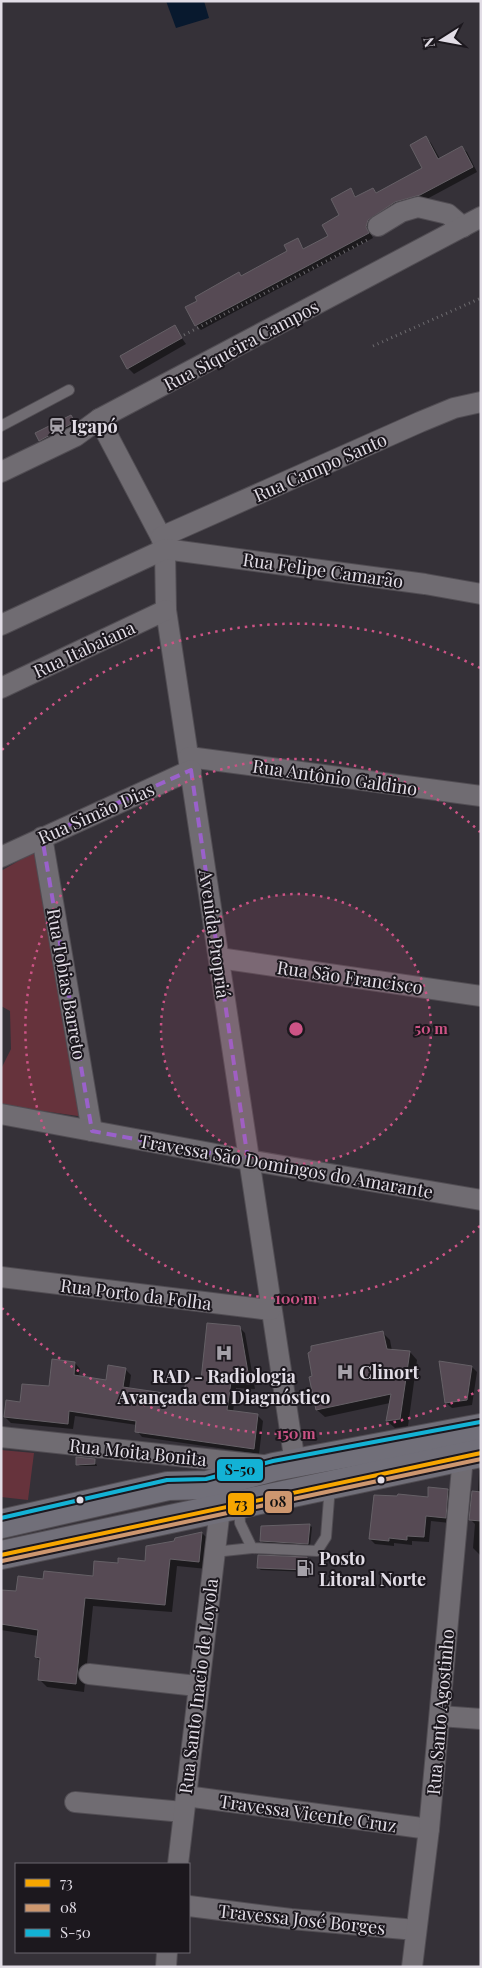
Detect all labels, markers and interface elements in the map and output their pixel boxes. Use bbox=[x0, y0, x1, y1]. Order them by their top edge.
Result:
north arrow bbox=[417, 15, 467, 65]
text: N bbox=[418, 36, 439, 49]
street label: Rua Siqueira Campos bbox=[159, 294, 323, 396]
place label: Igapó bbox=[71, 414, 118, 438]
station icon: Igapó bbox=[47, 416, 67, 436]
street label: Rua Campo Santo bbox=[250, 427, 390, 507]
street label: Rua Felipe Camarão bbox=[241, 547, 405, 593]
street label: Rua Itabaiana bbox=[29, 615, 139, 683]
street label: Rua Antônio Galdino bbox=[251, 754, 419, 800]
street label: Rua Simão Dias bbox=[34, 777, 158, 849]
street label: Avenida Propriá bbox=[194, 867, 236, 1000]
street label: Rua Tobias Barreto bbox=[42, 906, 92, 1062]
street label: Rua São Francisco bbox=[276, 955, 425, 999]
text: 50 m bbox=[414, 1018, 448, 1038]
centre of rings bbox=[287, 1020, 305, 1038]
street label: Travessa São Domingos do Amarante bbox=[137, 1128, 435, 1204]
street label: Rua Porto da Folha bbox=[59, 1273, 213, 1315]
text: 100 m bbox=[275, 1288, 318, 1308]
hospital icon: RAD - Radiologia Avançada em Diagnóstico bbox=[214, 1343, 234, 1363]
place label: Clinort bbox=[359, 1360, 420, 1384]
hospital icon: Clinort bbox=[335, 1362, 355, 1382]
place label: RAD - Radiologia Avançada em Diagnóstico bbox=[117, 1364, 330, 1409]
text: 150 m bbox=[276, 1423, 316, 1443]
street label: Rua Moita Bonita bbox=[68, 1433, 208, 1471]
line badge: S-50 bbox=[216, 1458, 264, 1482]
text: S-50 bbox=[225, 1460, 255, 1479]
unlabelled marker bbox=[376, 1475, 386, 1485]
line badge: 08 bbox=[264, 1490, 293, 1514]
line badge: 73 bbox=[227, 1492, 255, 1516]
text: 08 bbox=[270, 1492, 287, 1511]
text: 73 bbox=[234, 1494, 248, 1513]
unlabelled marker bbox=[75, 1495, 85, 1505]
place label: Posto Litoral Norte bbox=[319, 1546, 426, 1591]
fuel station icon: Posto Litoral Norte bbox=[295, 1558, 315, 1578]
street label: Rua Santo Inacio de Loyola bbox=[173, 1577, 223, 1795]
street label: Rua Santo Agostinho bbox=[421, 1628, 459, 1796]
street label: Travessa Vicente Cruz bbox=[218, 1789, 398, 1837]
legend bbox=[15, 1863, 190, 1953]
text: 73 bbox=[60, 1872, 73, 1892]
text: 08 bbox=[60, 1897, 77, 1917]
street label: Travessa José Borges bbox=[217, 1898, 387, 1940]
text: S-50 bbox=[60, 1922, 91, 1942]

